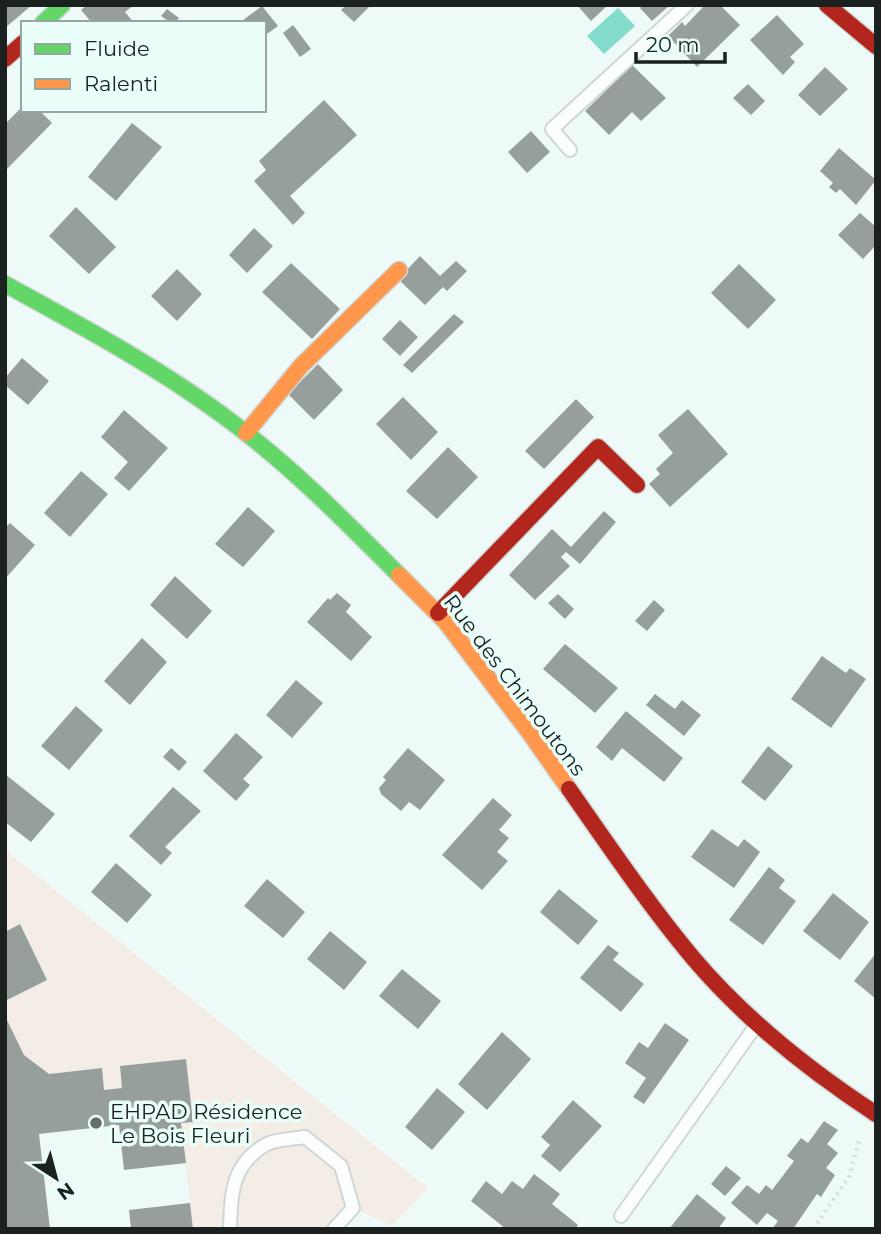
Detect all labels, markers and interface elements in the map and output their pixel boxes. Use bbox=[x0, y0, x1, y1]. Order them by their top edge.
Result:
legend bbox=[21, 21, 266, 112]
scale bar bbox=[636, 21, 725, 65]
text: 20 m bbox=[646, 32, 700, 57]
text: Fluide bbox=[84, 36, 150, 61]
text: Ralenti bbox=[84, 71, 158, 96]
street label: Rue des Chimoutons bbox=[439, 590, 591, 780]
place label: EHPAD Résidence Le Bois Fleuri bbox=[110, 1099, 302, 1148]
marker: EHPAD Résidence Le Bois Fleuri bbox=[88, 1115, 104, 1131]
north arrow bbox=[21, 1143, 91, 1213]
text: N bbox=[53, 1178, 79, 1205]

